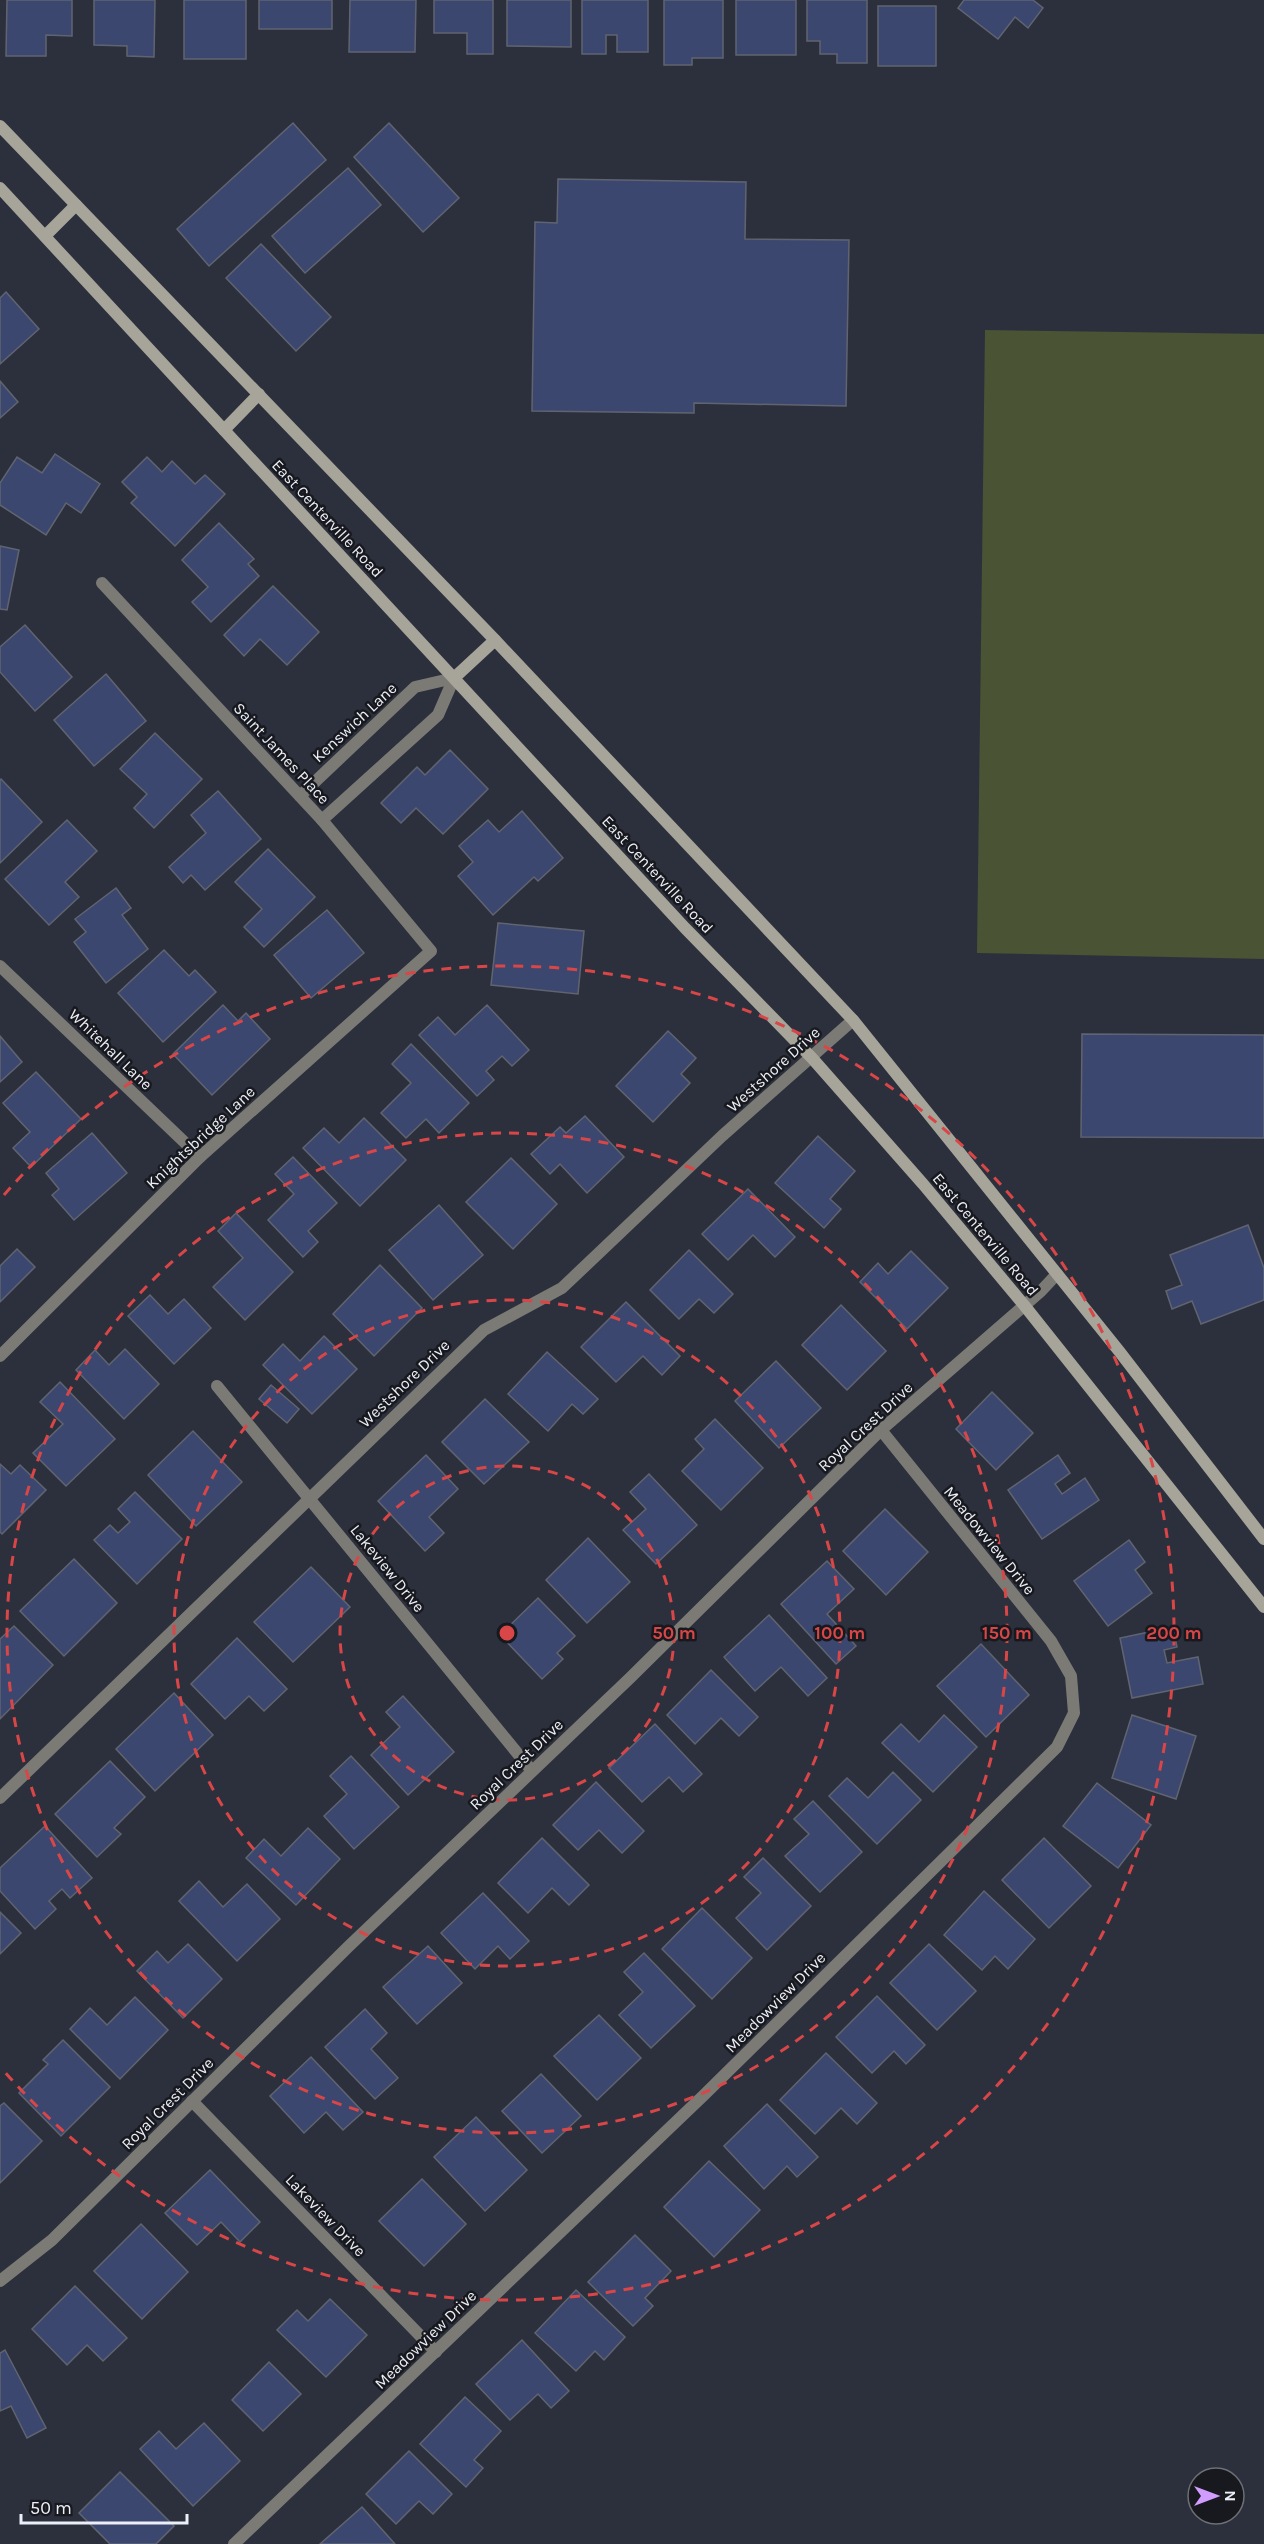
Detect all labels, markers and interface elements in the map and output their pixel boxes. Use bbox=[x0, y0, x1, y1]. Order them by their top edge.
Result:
street label: East Centerville Road bbox=[268, 455, 387, 581]
street label: Kenswich Lane bbox=[308, 679, 400, 766]
street label: Saint James Place bbox=[230, 699, 334, 808]
street label: East Centerville Road bbox=[598, 811, 717, 937]
street label: Whitehall Lane bbox=[65, 1005, 156, 1094]
street label: Westshore Drive bbox=[723, 1023, 824, 1116]
street label: Knightsbridge Lane bbox=[142, 1082, 259, 1193]
street label: East Centerville Road bbox=[929, 1169, 1042, 1300]
street label: Westshore Drive bbox=[355, 1335, 454, 1431]
street label: Royal Crest Drive bbox=[814, 1378, 917, 1475]
street label: Meadowview Drive bbox=[940, 1482, 1039, 1598]
street label: Lakeview Drive bbox=[346, 1521, 429, 1616]
text: 50 m bbox=[652, 1622, 696, 1644]
text: 100 m bbox=[815, 1622, 865, 1644]
text: 150 m bbox=[982, 1622, 1032, 1644]
text: 200 m bbox=[1146, 1622, 1202, 1644]
centre of rings bbox=[497, 1623, 517, 1643]
street label: Royal Crest Drive bbox=[466, 1715, 567, 1814]
street label: Meadowview Drive bbox=[721, 1948, 830, 2057]
street label: Royal Crest Drive bbox=[117, 2053, 217, 2153]
street label: Lakeview Drive bbox=[282, 2170, 370, 2261]
street label: Meadowview Drive bbox=[370, 2286, 480, 2393]
north arrow bbox=[1186, 2466, 1246, 2526]
scale bar bbox=[21, 2487, 188, 2525]
text: N bbox=[1221, 2490, 1240, 2502]
text: 50 m bbox=[30, 2497, 72, 2519]

